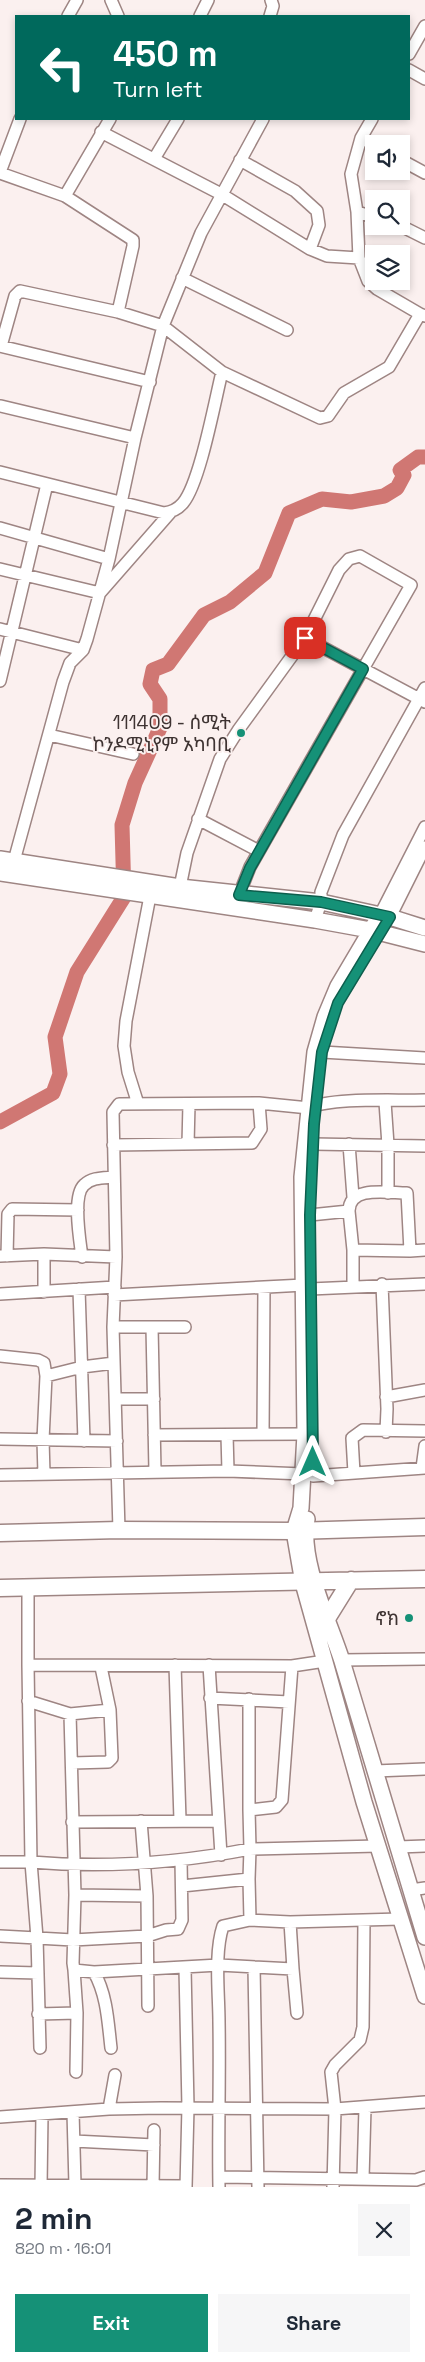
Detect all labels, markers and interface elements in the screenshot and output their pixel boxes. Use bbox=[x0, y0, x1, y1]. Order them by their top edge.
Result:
text: 450 m bbox=[113, 32, 218, 76]
icon: left bbox=[30, 35, 95, 100]
text: Turn left bbox=[113, 75, 203, 103]
map controls bbox=[365, 135, 410, 290]
button: sound bbox=[365, 135, 410, 180]
button: search bbox=[365, 190, 410, 235]
button: layers bbox=[365, 245, 410, 290]
pin bbox=[284, 617, 326, 659]
icon: arrive bbox=[291, 624, 319, 652]
place label: 111409 - ሰሚት ኮንዶሚኒየም አካባቢ bbox=[93, 710, 232, 757]
marker: 111409 - ሰሚት ኮንዶሚኒየም አካባቢ bbox=[235, 727, 247, 739]
position arrow bbox=[286, 1435, 338, 1487]
place label: ኖክ bbox=[375, 1606, 399, 1631]
marker: ኖክ bbox=[403, 1612, 415, 1624]
text: 2 min bbox=[15, 2199, 93, 2238]
button: close bbox=[358, 2204, 410, 2256]
text: 820 m · 16:01 bbox=[15, 2238, 111, 2259]
button: Exit bbox=[15, 2294, 208, 2352]
button: Share bbox=[218, 2294, 410, 2352]

